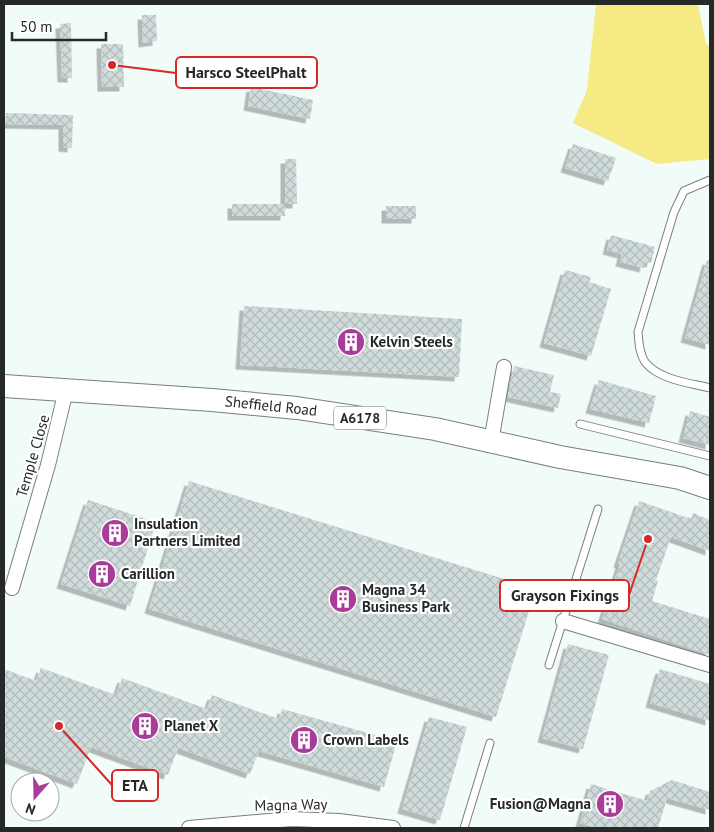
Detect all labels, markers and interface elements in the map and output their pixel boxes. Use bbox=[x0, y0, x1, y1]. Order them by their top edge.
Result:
scale bar bbox=[12, 10, 106, 42]
text: 50 m bbox=[20, 17, 53, 36]
callout: Harsco SteelPhalt bbox=[176, 57, 317, 88]
text: Harsco SteelPhalt bbox=[186, 62, 307, 82]
building icon: Kelvin Steels bbox=[336, 327, 366, 357]
place label: Kelvin Steels bbox=[370, 332, 453, 351]
street label: Sheffield Road bbox=[224, 391, 318, 420]
road number: A6178 bbox=[334, 406, 386, 429]
street label: Temple Close bbox=[12, 412, 53, 499]
place label: Insulation Partners Limited bbox=[134, 514, 240, 550]
building icon: Insulation Partners Limited bbox=[100, 518, 130, 548]
building icon: Carillion bbox=[87, 559, 117, 589]
place label: Carillion bbox=[121, 564, 175, 583]
place label: Magna 34 Business Park bbox=[362, 580, 450, 616]
callout: Grayson Fixings bbox=[500, 580, 629, 611]
building icon: Magna 34 Business Park bbox=[328, 584, 358, 614]
text: Grayson Fixings bbox=[511, 585, 619, 605]
building icon: Planet X bbox=[130, 711, 160, 741]
place label: Planet X bbox=[164, 716, 219, 735]
building icon: Crown Labels bbox=[289, 725, 319, 755]
place label: Crown Labels bbox=[323, 730, 409, 749]
callout: ETA bbox=[112, 770, 158, 801]
north arrow bbox=[10, 772, 60, 822]
text: ETA bbox=[122, 775, 148, 795]
building icon: Fusion@Magna bbox=[595, 789, 625, 819]
street label: Magna Way bbox=[254, 794, 328, 815]
place label: Fusion@Magna bbox=[490, 794, 591, 813]
text: N bbox=[23, 799, 38, 819]

